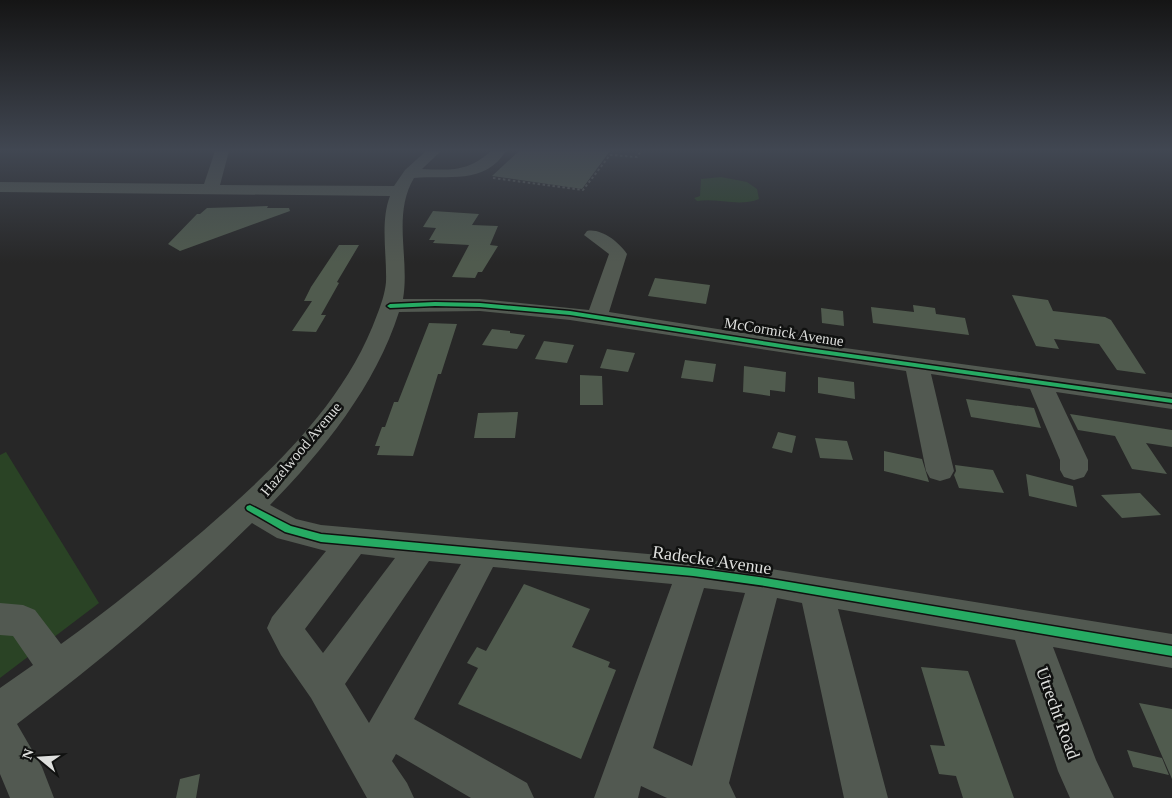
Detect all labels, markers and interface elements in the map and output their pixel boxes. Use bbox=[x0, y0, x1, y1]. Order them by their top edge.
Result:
street label: McCormick Avenue bbox=[723, 315, 845, 349]
street label: Hazelwood Avenue bbox=[257, 399, 345, 499]
street label: Radecke Avenue bbox=[651, 542, 773, 578]
street label: Utrecht Road bbox=[1032, 664, 1084, 762]
north arrow bbox=[15, 733, 65, 783]
text: N bbox=[19, 747, 37, 761]

